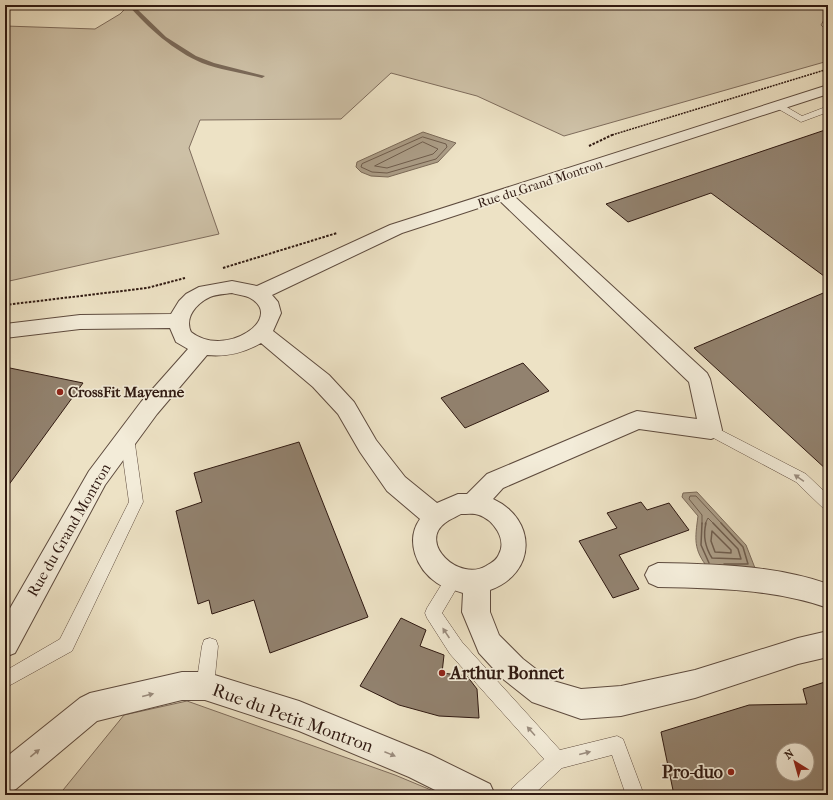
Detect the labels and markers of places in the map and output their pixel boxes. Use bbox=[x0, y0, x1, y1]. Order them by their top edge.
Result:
place label: CrossFit Mayenne bbox=[68, 383, 185, 401]
marker: CrossFit Mayenne bbox=[55, 387, 65, 397]
place label: Arthur Bonnet bbox=[449, 663, 565, 684]
marker: Arthur Bonnet bbox=[437, 668, 447, 678]
place label: Pro-duo bbox=[662, 762, 723, 783]
marker: Pro-duo bbox=[726, 767, 736, 777]

